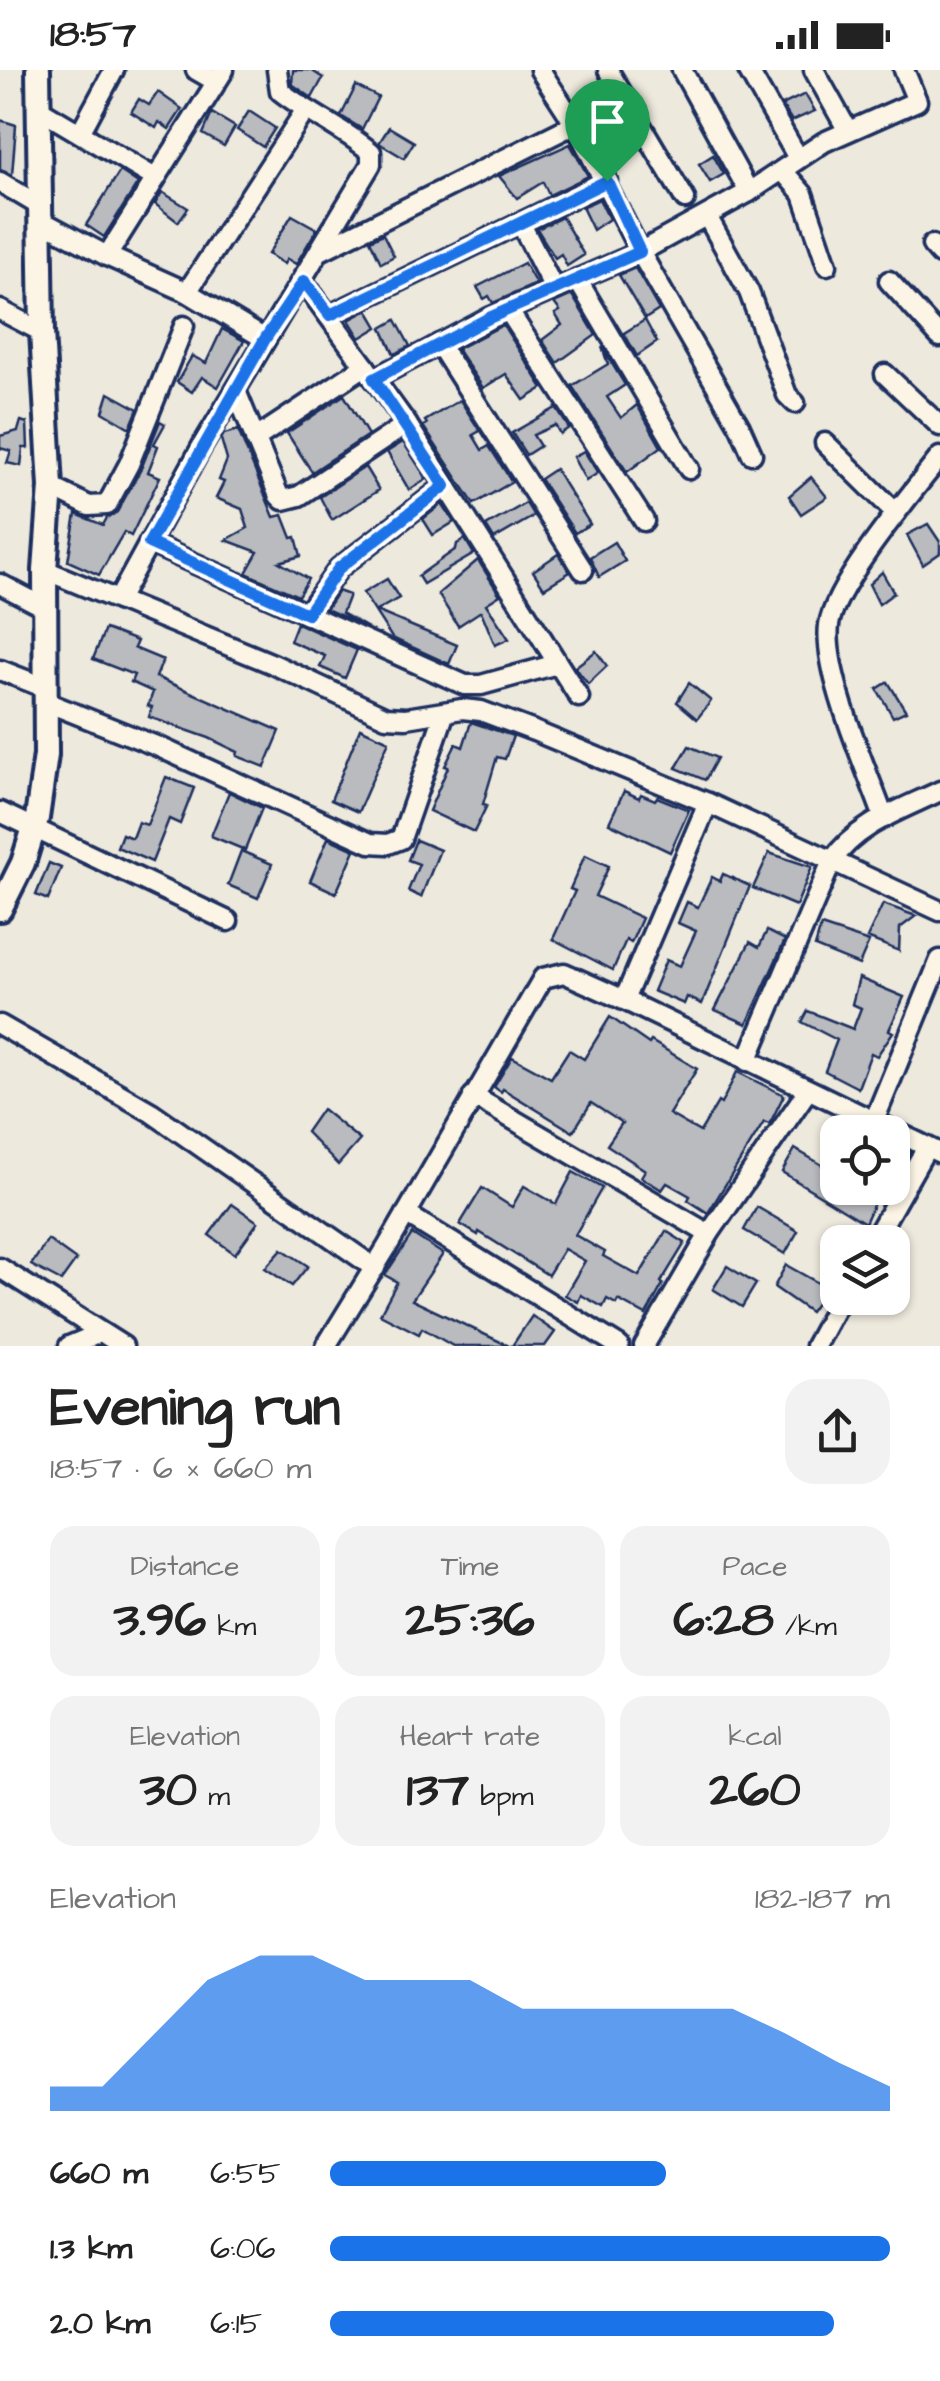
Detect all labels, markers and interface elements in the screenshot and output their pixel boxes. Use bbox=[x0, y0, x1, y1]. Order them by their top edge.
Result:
text: 18:57 bbox=[50, 9, 136, 61]
pin bbox=[565, 79, 650, 182]
icon: arrive bbox=[580, 94, 635, 149]
map controls bbox=[820, 1115, 910, 1315]
button: locate bbox=[820, 1115, 910, 1205]
button: layers bbox=[820, 1225, 910, 1315]
text: Evening run bbox=[50, 1370, 340, 1446]
button: share bbox=[785, 1379, 890, 1484]
text: 18:57 · 6 × 660 m bbox=[50, 1446, 311, 1491]
text: Distance bbox=[131, 1547, 239, 1586]
text: Time bbox=[441, 1547, 499, 1586]
text: Pace bbox=[723, 1547, 787, 1586]
text: 3.96 bbox=[114, 1586, 206, 1655]
text: 25:36 bbox=[405, 1586, 535, 1655]
text: 6:28 bbox=[673, 1586, 774, 1655]
text: km bbox=[206, 1607, 256, 1646]
text: /km bbox=[774, 1607, 837, 1646]
text: Elevation bbox=[130, 1717, 240, 1756]
text: Heart rate bbox=[400, 1717, 540, 1756]
text: kcal bbox=[728, 1717, 782, 1756]
text: 30 bbox=[140, 1756, 197, 1825]
text: 137 bbox=[407, 1756, 469, 1825]
text: 260 bbox=[709, 1756, 801, 1825]
text: m bbox=[197, 1777, 230, 1816]
text: bpm bbox=[469, 1777, 533, 1816]
text: Elevation bbox=[50, 1876, 176, 1921]
text: 182–187 m bbox=[755, 1876, 890, 1921]
text: 660 m bbox=[50, 2151, 148, 2196]
text: 6:55 bbox=[210, 2151, 281, 2196]
text: 1.3 km bbox=[50, 2226, 132, 2271]
text: 6:06 bbox=[210, 2226, 276, 2271]
text: 2.0 km bbox=[50, 2301, 150, 2346]
text: 6:15 bbox=[210, 2301, 262, 2346]

